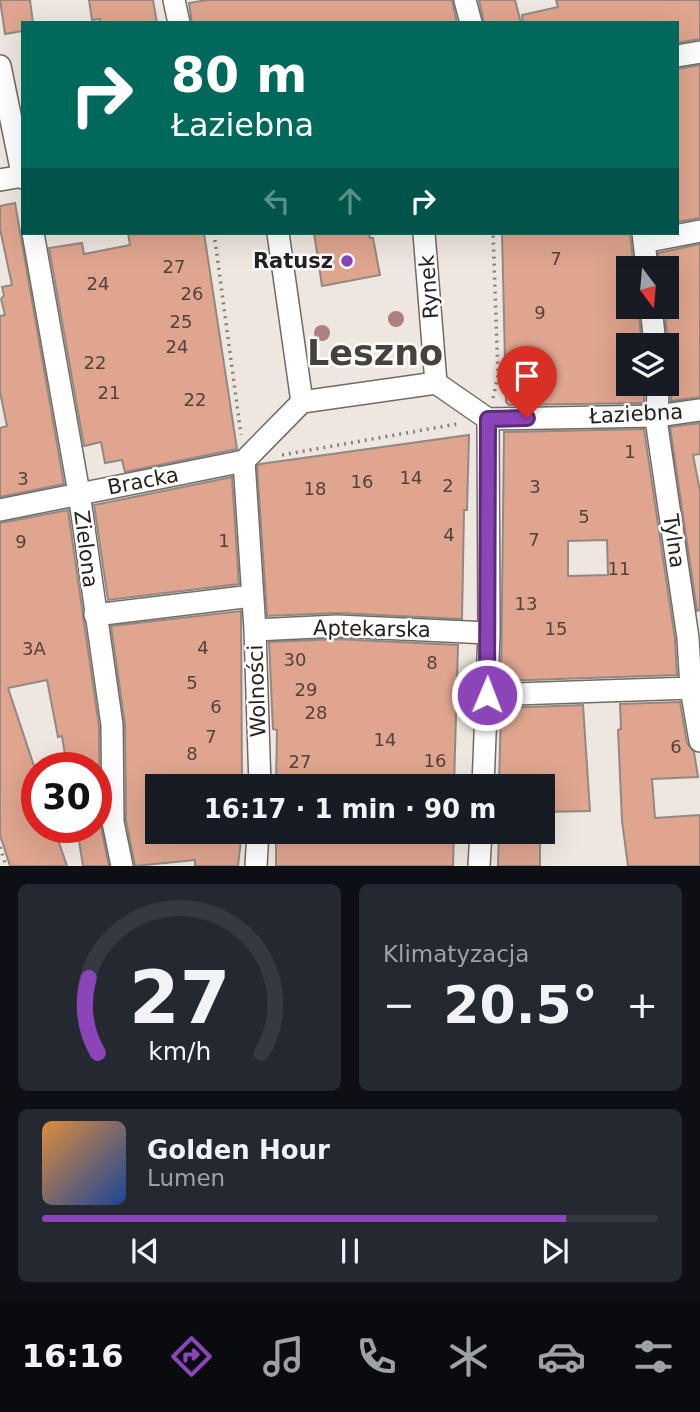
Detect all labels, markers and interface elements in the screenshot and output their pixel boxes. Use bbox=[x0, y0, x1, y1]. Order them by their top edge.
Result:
text: 80 m bbox=[171, 47, 307, 104]
icon: right bbox=[56, 49, 147, 140]
text: Łaziebna bbox=[171, 106, 314, 144]
icon: left bbox=[258, 182, 296, 220]
icon: ahead bbox=[331, 182, 369, 220]
icon: right bbox=[404, 182, 442, 220]
house number: 7 bbox=[550, 248, 562, 269]
place label: Ratusz bbox=[253, 249, 333, 273]
marker: Ratusz bbox=[339, 253, 355, 269]
street label: Rynek bbox=[415, 253, 443, 320]
house number: 27 bbox=[163, 256, 185, 277]
north arrow bbox=[616, 256, 679, 318]
map controls bbox=[616, 256, 679, 396]
house number: 24 bbox=[87, 273, 109, 294]
house number: 26 bbox=[181, 283, 203, 304]
house number: 9 bbox=[534, 302, 546, 323]
house number: 25 bbox=[170, 311, 192, 332]
district label: Leszno bbox=[307, 333, 443, 373]
button: layers bbox=[616, 333, 679, 396]
house number: 24 bbox=[166, 336, 188, 357]
pin bbox=[497, 346, 557, 418]
house number: 22 bbox=[84, 352, 106, 373]
icon: arrive bbox=[508, 357, 546, 395]
house number: 21 bbox=[98, 382, 120, 403]
house number: 22 bbox=[184, 389, 206, 410]
street label: Łaziebna bbox=[587, 400, 684, 428]
house number: 1 bbox=[624, 441, 636, 462]
street label: Bracka bbox=[105, 462, 181, 500]
house number: 14 bbox=[400, 467, 422, 488]
house number: 3 bbox=[17, 468, 29, 489]
house number: 16 bbox=[351, 471, 373, 492]
house number: 2 bbox=[442, 475, 454, 496]
house number: 3 bbox=[529, 476, 541, 497]
house number: 18 bbox=[304, 478, 326, 499]
house number: 5 bbox=[578, 506, 590, 527]
street label: Zielona bbox=[69, 509, 103, 589]
street label: Tylna bbox=[658, 512, 690, 569]
house number: 4 bbox=[443, 524, 455, 545]
house number: 7 bbox=[528, 529, 540, 550]
house number: 1 bbox=[218, 530, 230, 551]
house number: 9 bbox=[15, 531, 27, 552]
house number: 11 bbox=[608, 558, 630, 579]
house number: 13 bbox=[515, 593, 537, 614]
street label: Aptekarska bbox=[313, 616, 431, 642]
house number: 15 bbox=[545, 618, 567, 639]
house number: 4 bbox=[197, 637, 209, 658]
house number: 3A bbox=[22, 638, 47, 659]
street label: Wolności bbox=[243, 644, 271, 738]
house number: 30 bbox=[284, 649, 306, 670]
house number: 8 bbox=[426, 652, 438, 673]
position arrow bbox=[450, 658, 524, 732]
house number: 5 bbox=[186, 672, 198, 693]
house number: 29 bbox=[295, 679, 317, 700]
house number: 6 bbox=[210, 696, 222, 717]
house number: 28 bbox=[305, 702, 327, 723]
house number: 7 bbox=[205, 726, 217, 747]
house number: 14 bbox=[374, 729, 396, 750]
house number: 6 bbox=[670, 736, 682, 757]
house number: 8 bbox=[186, 743, 198, 764]
house number: 16 bbox=[424, 750, 446, 771]
house number: 27 bbox=[289, 751, 311, 772]
speed limit sign: 30 bbox=[21, 752, 112, 843]
text: 16:17 · 1 min · 90 m bbox=[204, 794, 496, 824]
text: Klimatyzacja bbox=[383, 941, 529, 967]
text: 27 bbox=[129, 956, 230, 1041]
text: 20.5° bbox=[443, 975, 598, 1035]
text: − bbox=[383, 983, 415, 1027]
text: + bbox=[626, 983, 658, 1027]
text: km/h bbox=[148, 1037, 211, 1066]
text: Golden Hour bbox=[147, 1135, 330, 1165]
text: Lumen bbox=[147, 1165, 225, 1191]
icon: previous bbox=[126, 1232, 164, 1270]
icon: pause bbox=[331, 1232, 369, 1270]
icon: next bbox=[536, 1232, 574, 1270]
icon: directions bbox=[167, 1332, 216, 1381]
icon: music bbox=[259, 1332, 308, 1381]
icon: phone bbox=[352, 1332, 401, 1381]
icon: climate bbox=[444, 1332, 493, 1381]
icon: car bbox=[537, 1332, 586, 1381]
icon: filters bbox=[629, 1332, 678, 1381]
text: 16:16 bbox=[22, 1337, 124, 1375]

